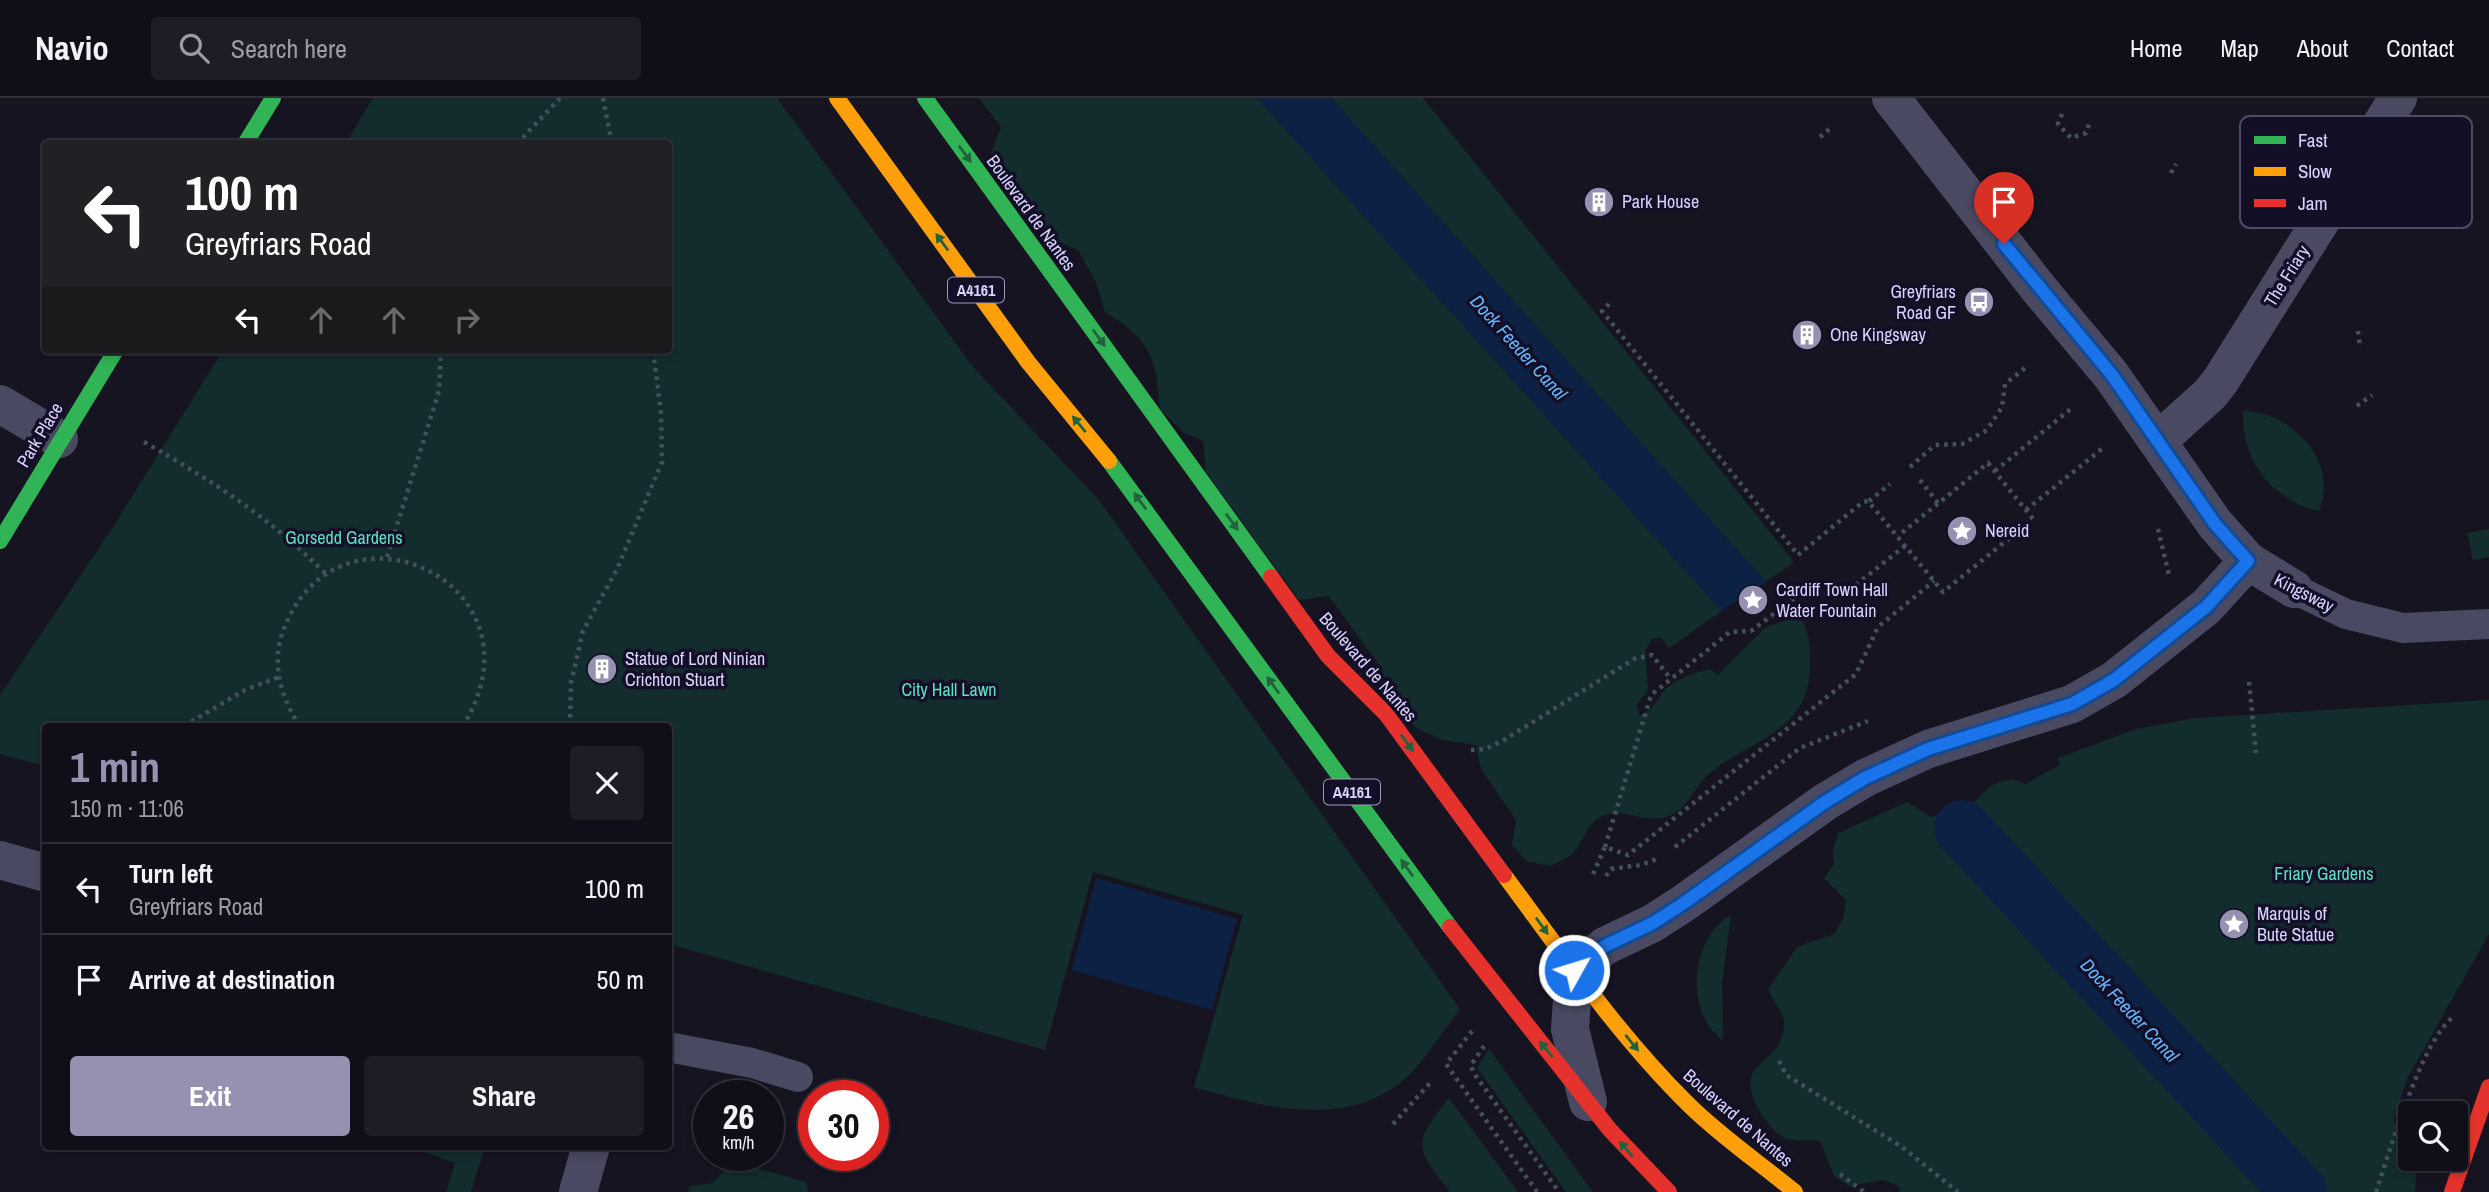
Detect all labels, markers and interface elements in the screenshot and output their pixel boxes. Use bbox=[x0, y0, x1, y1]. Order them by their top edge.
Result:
search box bbox=[151, 17, 641, 80]
text: Navio bbox=[35, 26, 109, 70]
icon: search bbox=[175, 29, 213, 67]
text: Search here bbox=[231, 31, 347, 66]
text: Home bbox=[2130, 32, 2182, 64]
text: Map bbox=[2220, 32, 2259, 64]
text: About bbox=[2297, 32, 2348, 64]
text: Contact bbox=[2386, 32, 2454, 64]
legend bbox=[2240, 116, 2472, 228]
text: Fast bbox=[2298, 127, 2328, 153]
one-way arrow bbox=[957, 145, 971, 163]
street label: Boulevard de Nantes bbox=[981, 150, 1082, 276]
text: Slow bbox=[2298, 158, 2333, 184]
text: 100 m bbox=[185, 159, 299, 225]
icon: left bbox=[70, 168, 161, 259]
pin bbox=[1974, 172, 2034, 244]
icon: arrive bbox=[1985, 183, 2023, 221]
building icon: Park House bbox=[1582, 185, 1616, 219]
place label: Park House bbox=[1622, 189, 1699, 214]
text: Jam bbox=[2298, 190, 2327, 216]
text: Greyfriars Road bbox=[185, 222, 372, 265]
one-way arrow bbox=[935, 233, 949, 252]
street label: The Friary bbox=[2258, 240, 2316, 311]
road number: A4161 bbox=[948, 278, 1004, 302]
place label: Greyfriars Road GF bbox=[1890, 279, 1956, 325]
bus stop icon: Greyfriars Road GF bbox=[1962, 285, 1996, 319]
water label: Dock Feeder Canal bbox=[1465, 289, 1574, 406]
icon: left bbox=[229, 301, 267, 339]
icon: ahead bbox=[302, 301, 340, 339]
icon: ahead bbox=[375, 301, 413, 339]
icon: right bbox=[448, 301, 486, 339]
building icon: One Kingsway bbox=[1790, 318, 1824, 352]
place label: One Kingsway bbox=[1830, 322, 1927, 347]
one-way arrow bbox=[1091, 328, 1106, 346]
street label: Park Place bbox=[10, 398, 69, 472]
one-way arrow bbox=[1072, 415, 1087, 432]
one-way arrow bbox=[1133, 492, 1147, 510]
one-way arrow bbox=[1224, 513, 1238, 531]
place icon: Nereid bbox=[1945, 514, 1979, 548]
place label: Nereid bbox=[1985, 518, 2029, 543]
park label: Gorsedd Gardens bbox=[285, 525, 403, 550]
street label: Kingsway bbox=[2270, 567, 2339, 618]
place label: Cardiff Town Hall Water Fountain bbox=[1776, 577, 1888, 623]
place icon: Cardiff Town Hall Water Fountain bbox=[1736, 583, 1770, 617]
street label: Boulevard de Nantes bbox=[1314, 606, 1423, 727]
place label: Statue of Lord Ninian Crichton Stuart bbox=[625, 646, 765, 692]
building icon: Statue of Lord Ninian Crichton Stuart bbox=[585, 652, 619, 686]
one-way arrow bbox=[1267, 676, 1281, 694]
park label: City Hall Lawn bbox=[901, 677, 997, 702]
one-way arrow bbox=[1400, 733, 1415, 751]
text: 1 min bbox=[70, 739, 160, 795]
button: close bbox=[570, 746, 644, 820]
road number: A4161 bbox=[1324, 779, 1380, 804]
text: 150 m · 11:06 bbox=[70, 793, 184, 824]
text: Turn left bbox=[129, 856, 213, 891]
one-way arrow bbox=[1400, 860, 1415, 878]
park label: Friary Gardens bbox=[2274, 861, 2374, 886]
icon: left bbox=[70, 870, 108, 908]
text: 100 m bbox=[585, 871, 644, 906]
text: Greyfriars Road bbox=[129, 891, 263, 922]
place label: Marquis of Bute Statue bbox=[2257, 901, 2334, 947]
place icon: Marquis of Bute Statue bbox=[2217, 907, 2251, 941]
one-way arrow bbox=[1534, 917, 1548, 935]
position arrow bbox=[1537, 933, 1611, 1007]
water label: Dock Feeder Canal bbox=[2075, 952, 2185, 1068]
icon: arrive bbox=[70, 961, 108, 999]
text: Arrive at destination bbox=[129, 962, 335, 997]
text: 50 m bbox=[597, 962, 644, 997]
one-way arrow bbox=[1625, 1033, 1640, 1051]
one-way arrow bbox=[1538, 1041, 1553, 1059]
button: Exit bbox=[70, 1056, 350, 1136]
button: Share bbox=[364, 1056, 644, 1136]
street label: Boulevard de Nantes bbox=[1678, 1063, 1799, 1172]
speed limit sign: 30 bbox=[798, 1080, 889, 1171]
text: 26 bbox=[723, 1093, 754, 1140]
map controls bbox=[2398, 1101, 2468, 1171]
button: search bbox=[2398, 1101, 2468, 1171]
text: km/h bbox=[723, 1130, 755, 1155]
one-way arrow bbox=[1618, 1140, 1634, 1158]

